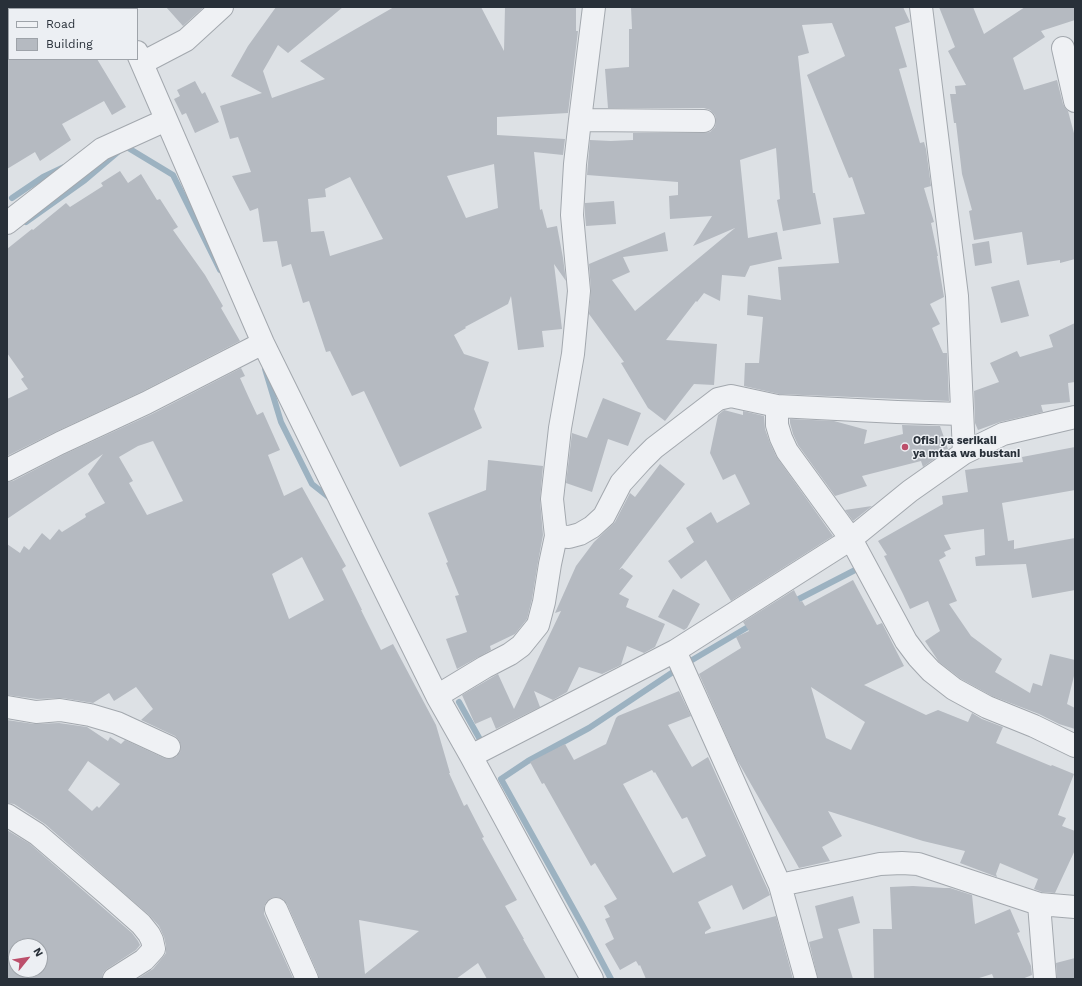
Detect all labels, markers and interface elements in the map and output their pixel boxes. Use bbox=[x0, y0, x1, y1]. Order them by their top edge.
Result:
legend bbox=[8, 8, 138, 60]
text: Road bbox=[46, 17, 75, 31]
text: Building bbox=[46, 37, 93, 51]
place label: Ofisi ya serikali ya mtaa wa bustani bbox=[913, 434, 1020, 460]
marker: Ofisi ya serikali ya mtaa wa bustani bbox=[900, 442, 910, 452]
north arrow bbox=[8, 938, 48, 978]
text: N bbox=[30, 945, 46, 959]

